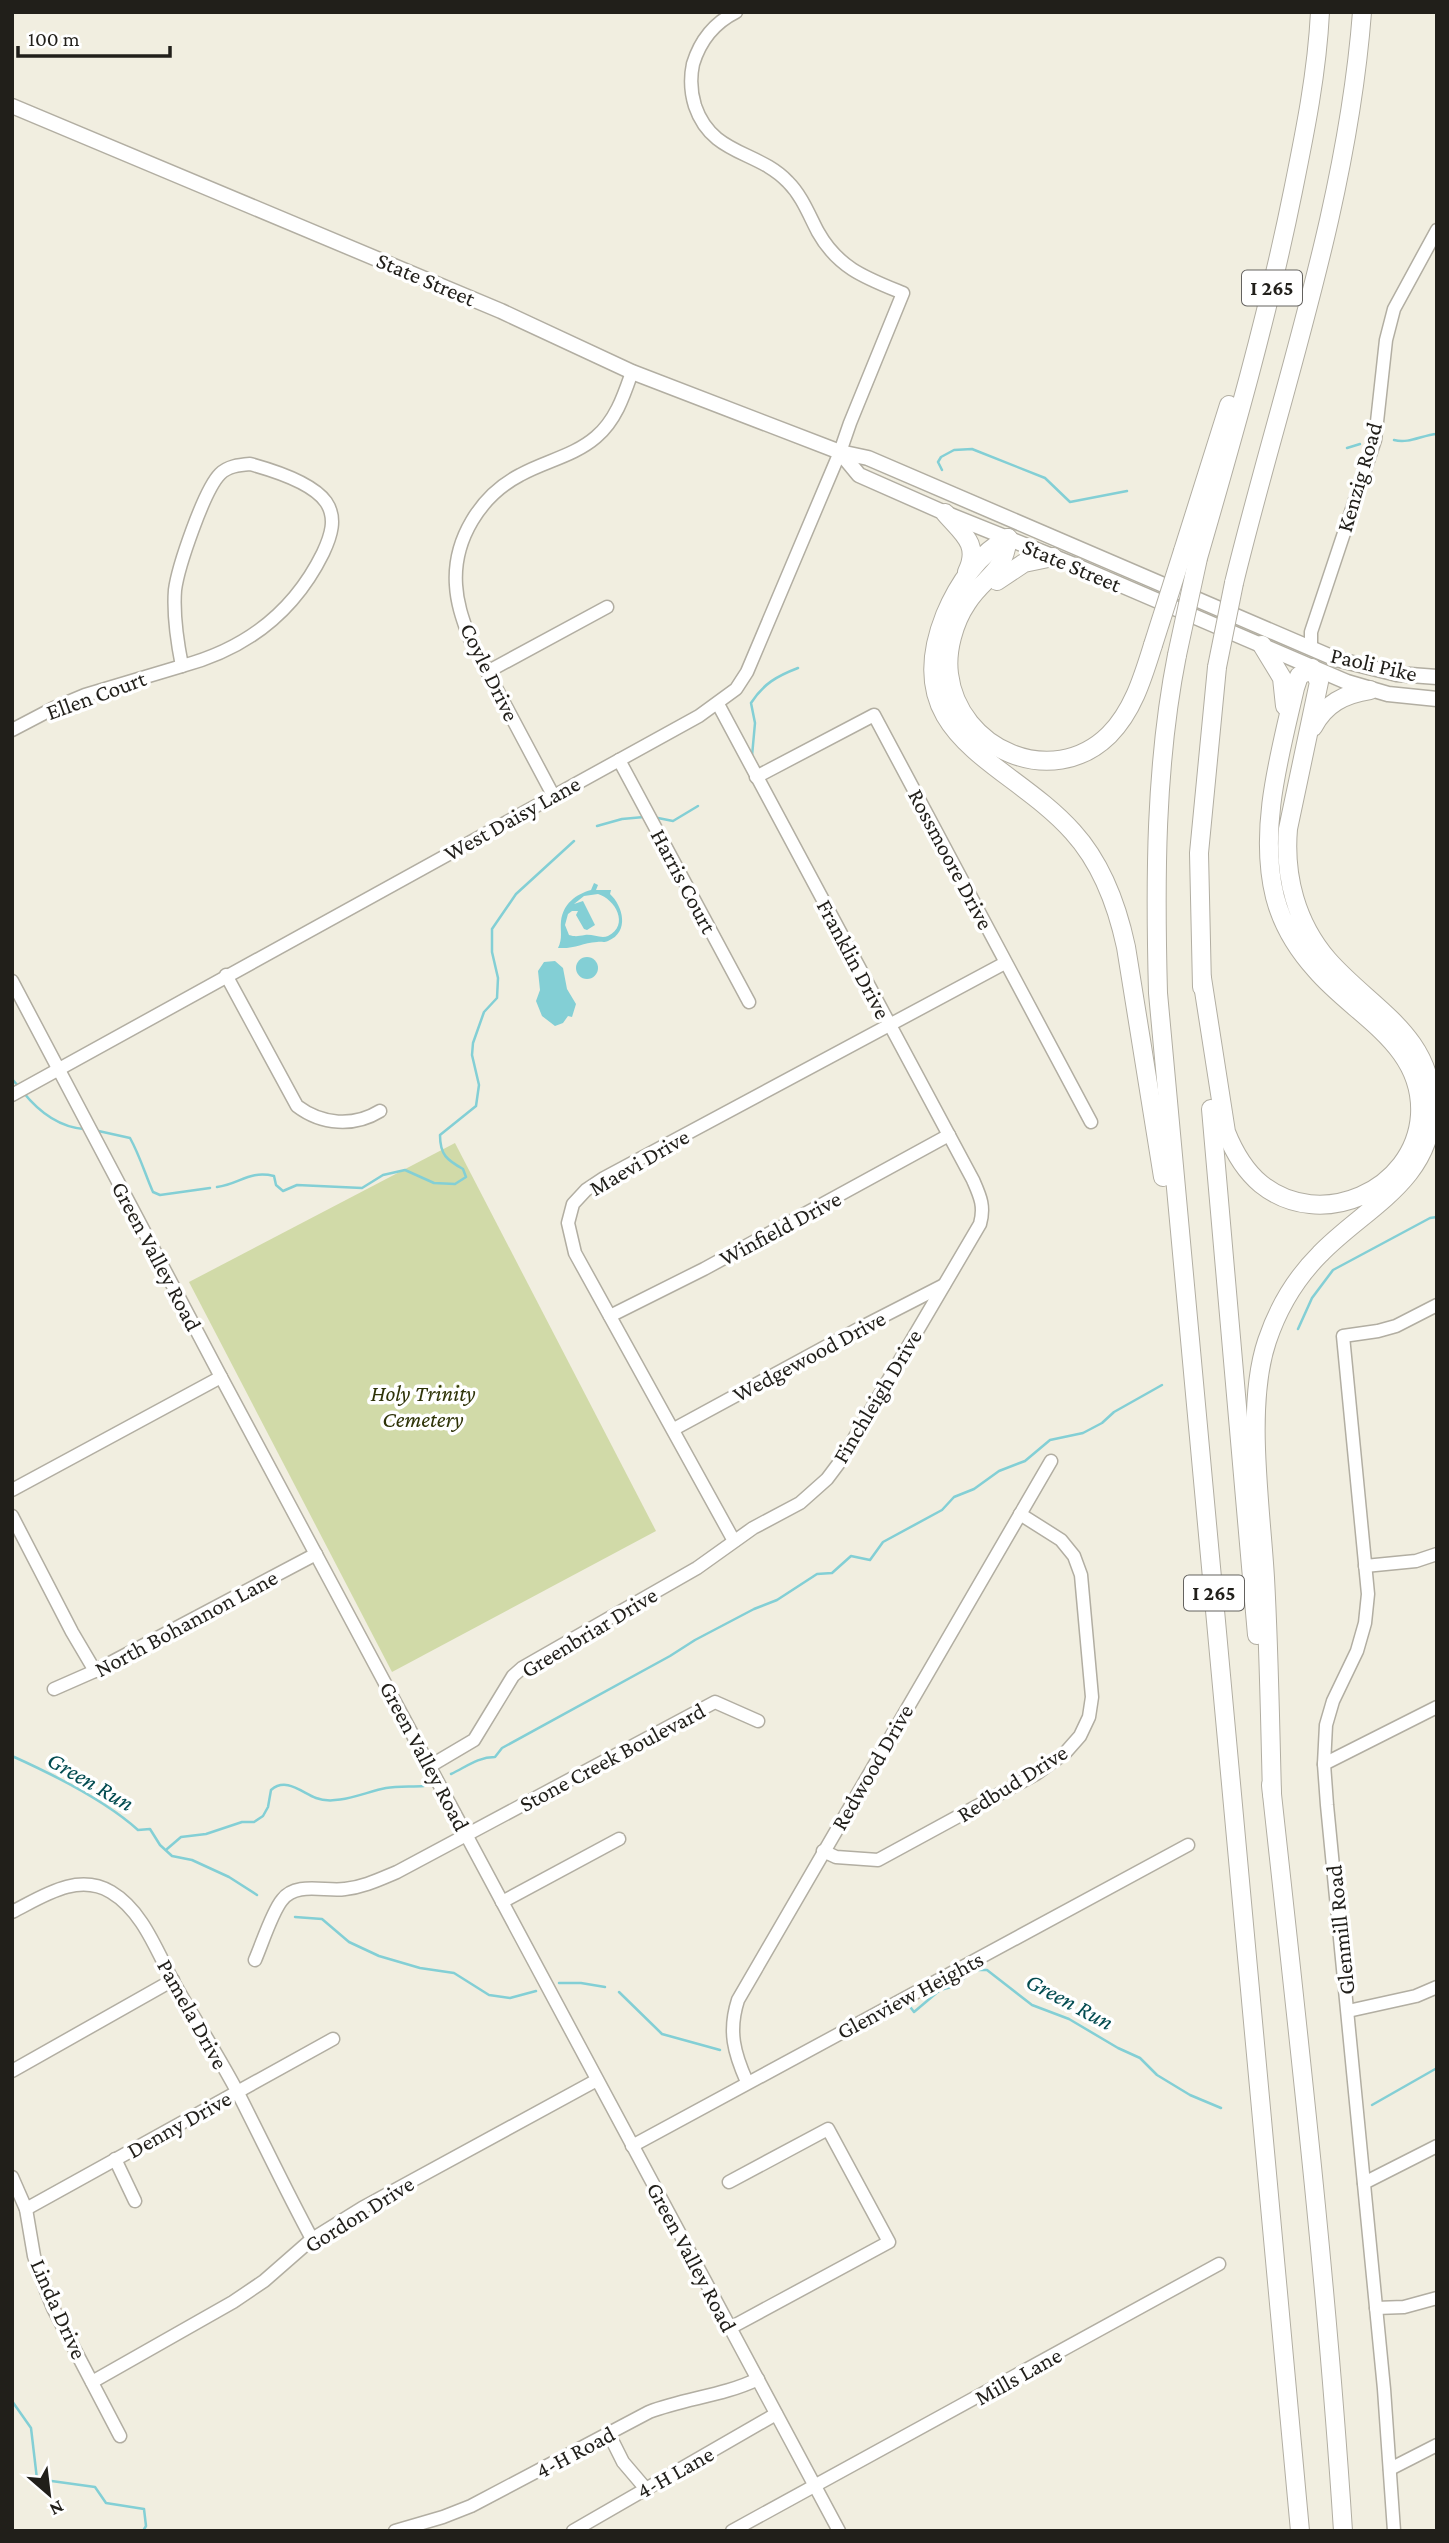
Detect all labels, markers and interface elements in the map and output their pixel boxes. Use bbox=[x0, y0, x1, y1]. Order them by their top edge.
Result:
scale bar bbox=[18, 14, 170, 58]
text: 100 m bbox=[28, 27, 80, 51]
street label: State Street bbox=[373, 247, 480, 312]
road number: I 265 bbox=[1242, 270, 1302, 306]
street label: Kenzig Road bbox=[1331, 419, 1387, 535]
street label: State Street bbox=[1019, 533, 1126, 598]
street label: Coyle Drive bbox=[455, 619, 525, 725]
street label: Paoli Pike bbox=[1328, 641, 1420, 687]
street label: Ellen Court bbox=[43, 665, 150, 725]
street label: West Daisy Lane bbox=[439, 770, 585, 866]
street label: Rossmoore Drive bbox=[903, 784, 999, 934]
street label: Harris Court bbox=[646, 824, 722, 938]
street label: Franklin Drive bbox=[812, 895, 896, 1023]
street label: Maevi Drive bbox=[585, 1123, 693, 1201]
street label: Green Valley Road bbox=[107, 1177, 207, 1335]
street label: Winfield Drive bbox=[715, 1185, 845, 1271]
street label: Wedgewood Drive bbox=[728, 1305, 890, 1407]
street label: Finchleigh Drive bbox=[827, 1324, 927, 1468]
park label: Holy Trinity Cemetery bbox=[370, 1380, 476, 1432]
street label: North Bohannon Lane bbox=[90, 1564, 282, 1682]
road number: I 265 bbox=[1184, 1576, 1244, 1610]
street label: Greenbriar Drive bbox=[516, 1581, 662, 1683]
street label: Green Valley Road bbox=[375, 1677, 475, 1835]
street label: Stone Creek Boulevard bbox=[515, 1697, 709, 1817]
street label: Redwood Drive bbox=[826, 1700, 918, 1834]
street label: Redbud Drive bbox=[952, 1739, 1072, 1827]
water label: Green Run bbox=[43, 1746, 139, 1816]
street label: Glenmill Road bbox=[1320, 1864, 1360, 1996]
street label: Glenview Heights bbox=[832, 1945, 988, 2045]
street label: Pamela Drive bbox=[152, 1955, 234, 2073]
water label: Green Run bbox=[1022, 1967, 1118, 2035]
street label: Denny Drive bbox=[122, 2085, 236, 2163]
street label: Gordon Drive bbox=[300, 2170, 418, 2258]
street label: Green Valley Road bbox=[642, 2178, 742, 2336]
street label: Linda Drive bbox=[25, 2255, 93, 2363]
street label: Mills Lane bbox=[970, 2342, 1066, 2410]
street label: 4-H Road bbox=[531, 2420, 619, 2484]
street label: 4-H Lane bbox=[632, 2440, 718, 2504]
north arrow bbox=[14, 2459, 84, 2529]
text: N bbox=[46, 2496, 67, 2521]

